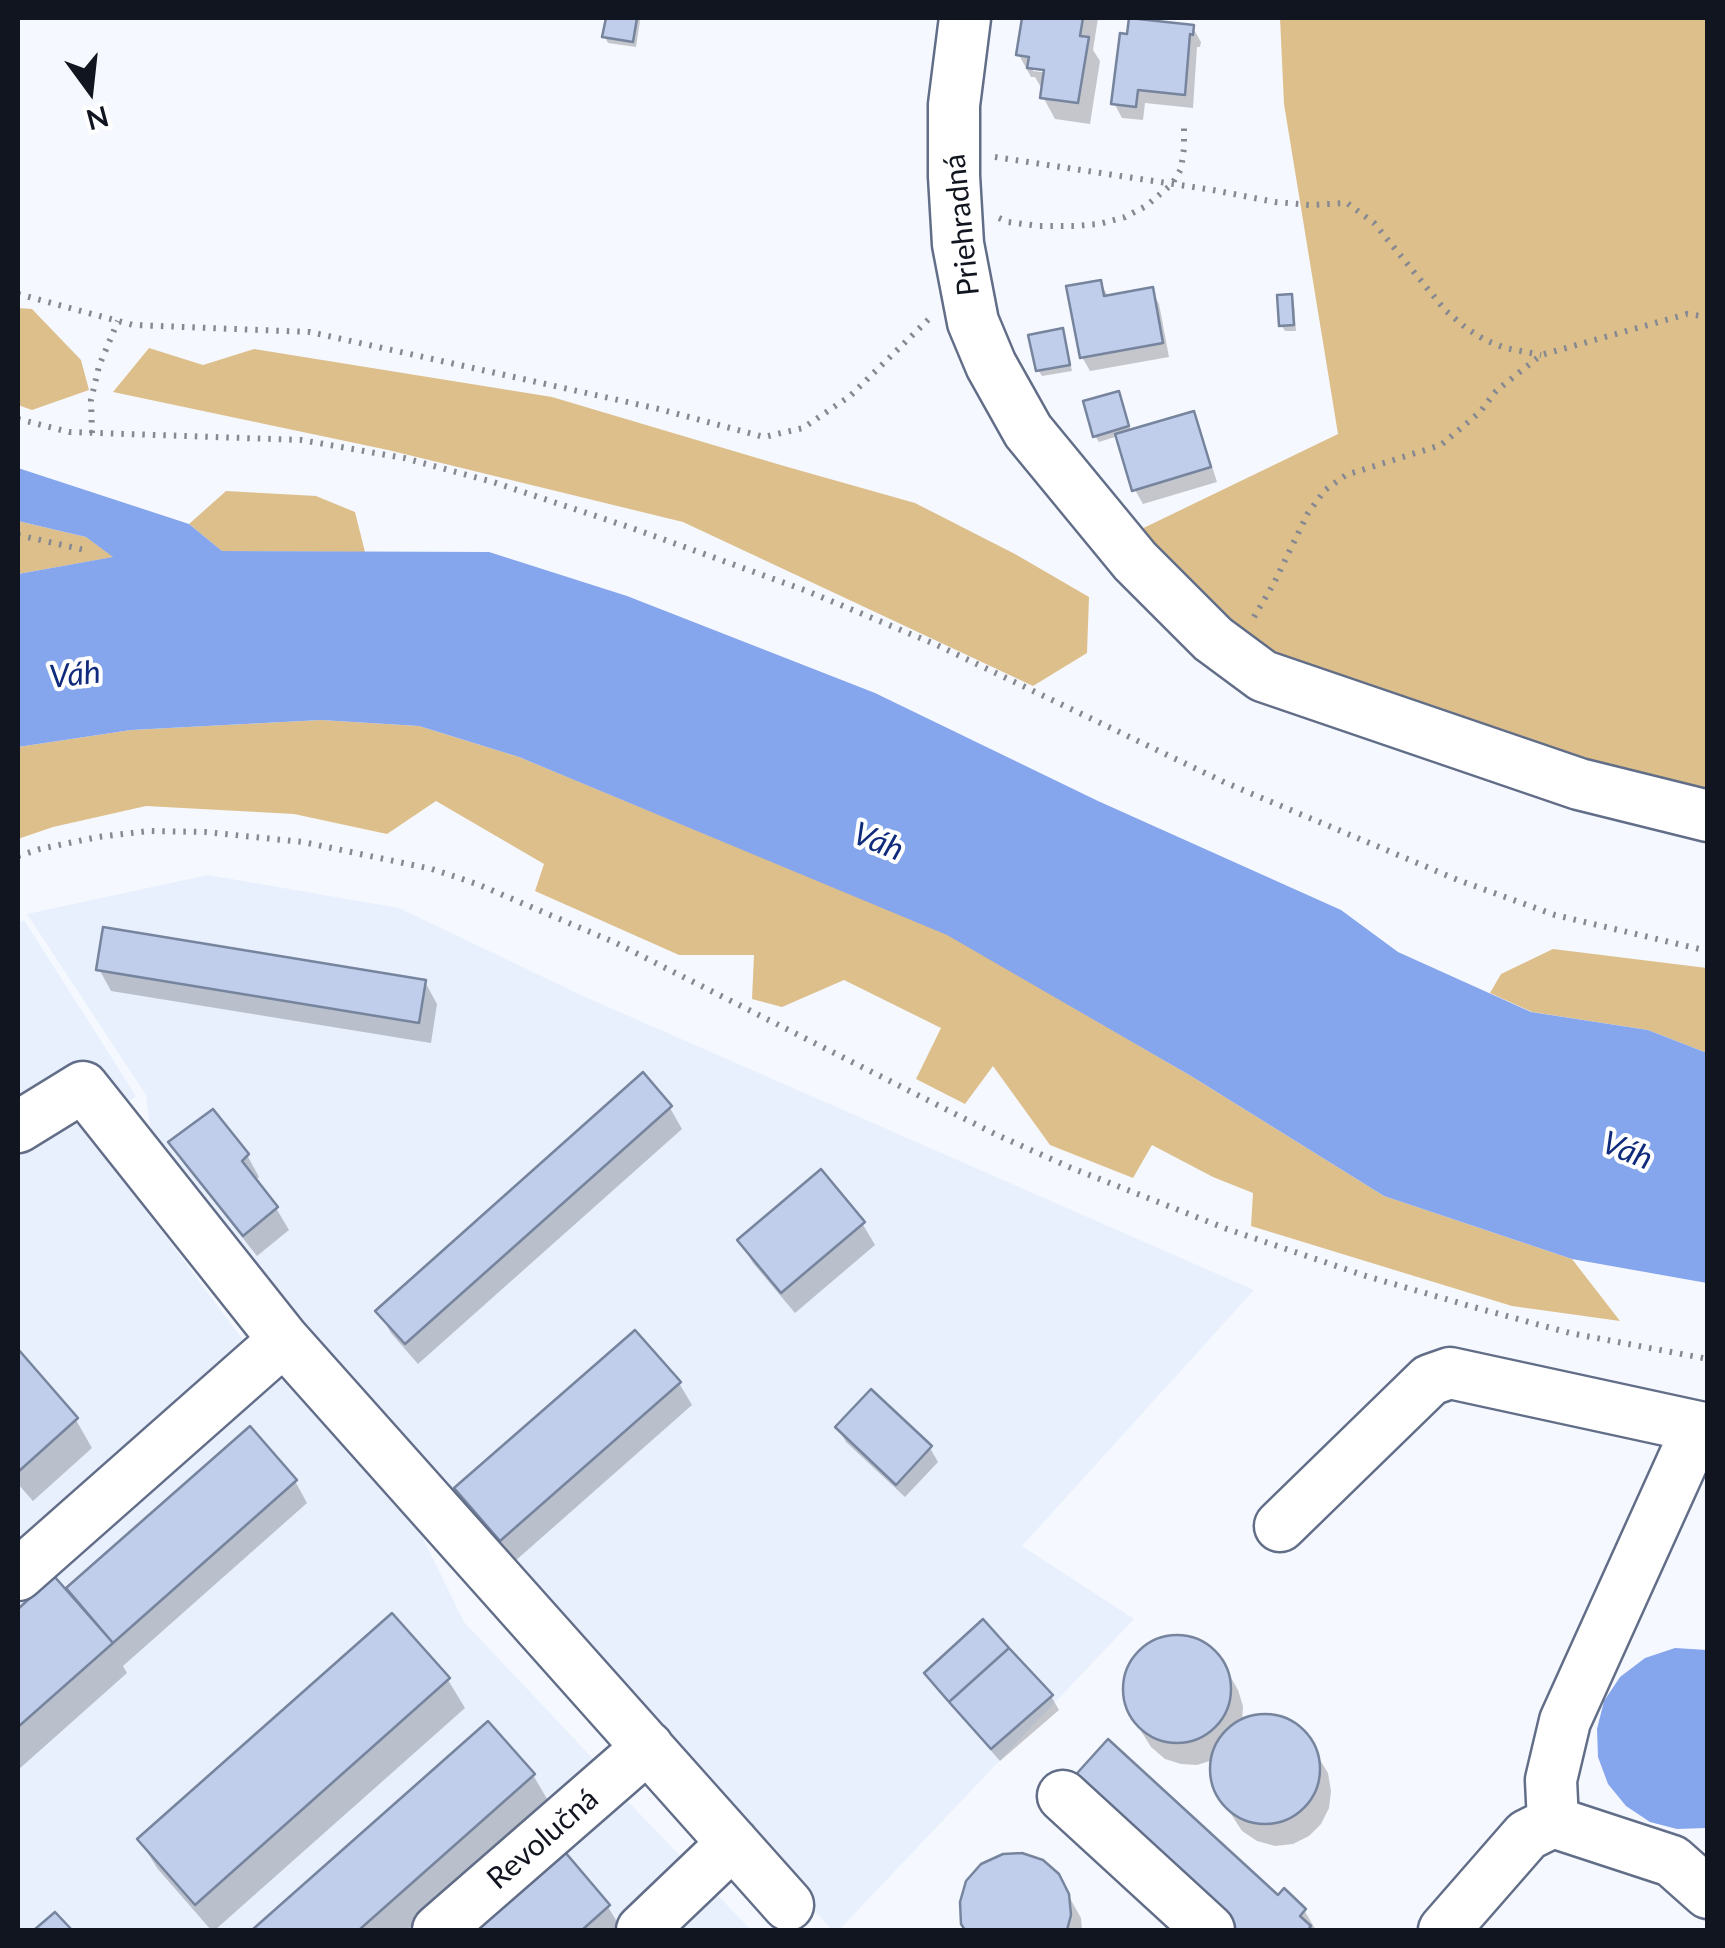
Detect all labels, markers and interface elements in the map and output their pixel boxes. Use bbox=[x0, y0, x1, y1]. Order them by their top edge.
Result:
north arrow bbox=[40, 40, 140, 140]
text: N bbox=[83, 100, 113, 138]
street label: Priehradná bbox=[937, 152, 987, 298]
water label: Váh bbox=[48, 653, 102, 697]
water label: Váh bbox=[847, 815, 909, 869]
water label: Váh bbox=[1596, 1124, 1658, 1178]
street label: Revolučná bbox=[480, 1781, 606, 1897]

